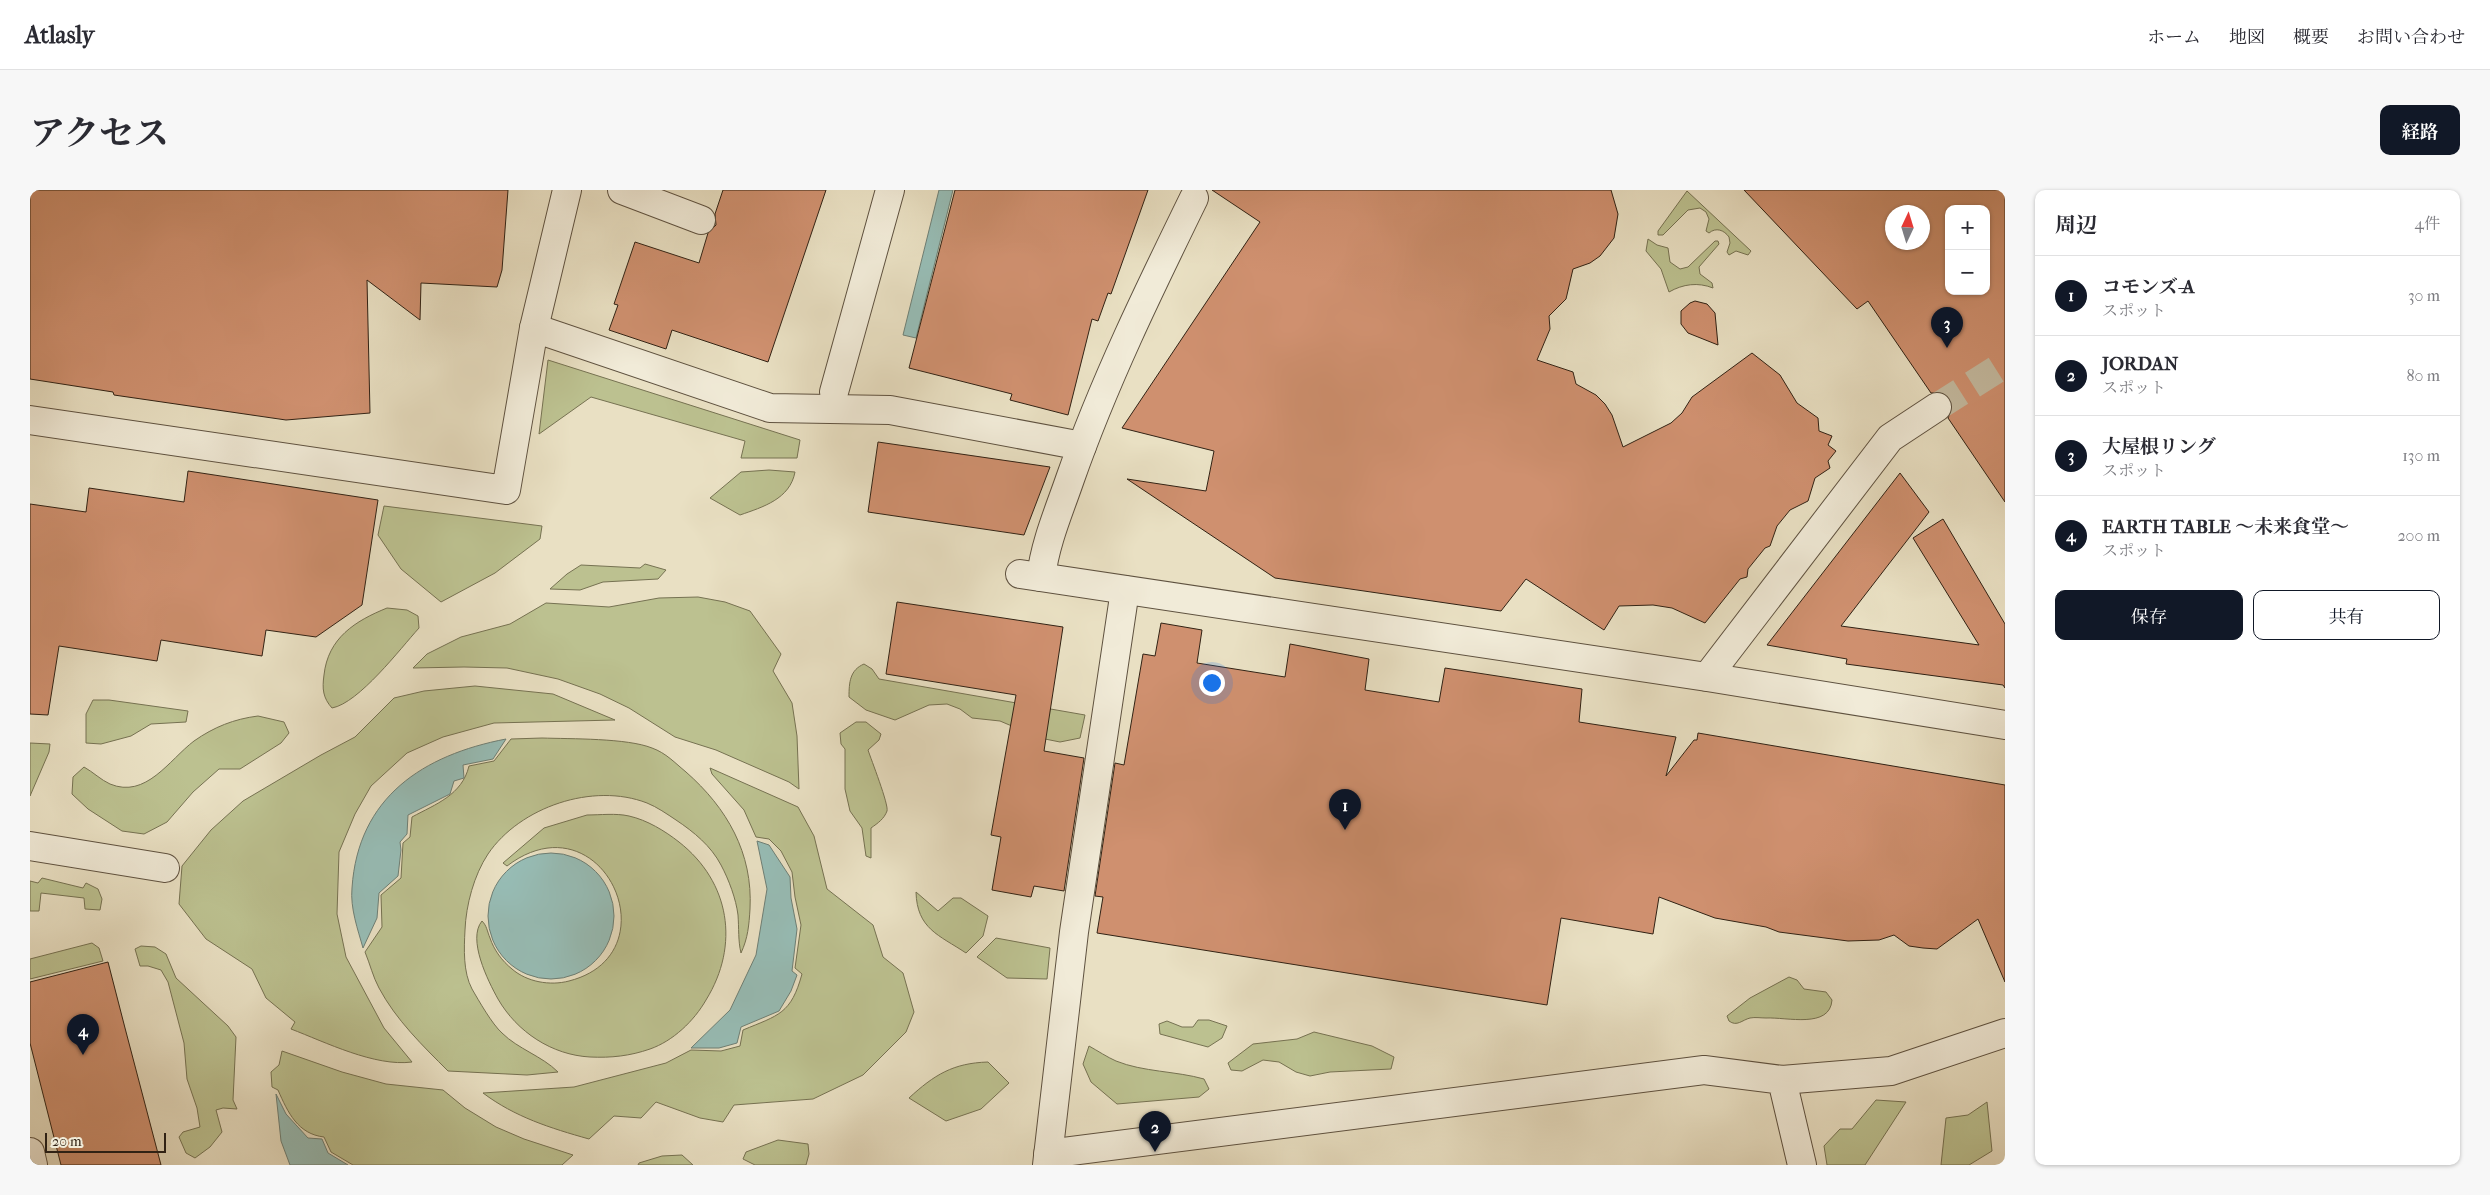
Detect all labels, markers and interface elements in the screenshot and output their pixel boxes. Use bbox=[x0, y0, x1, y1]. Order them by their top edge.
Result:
text: Atlasly bbox=[25, 21, 94, 49]
text: ホーム bbox=[2147, 27, 2201, 48]
text: 地図 bbox=[2229, 27, 2265, 48]
text: 概要 bbox=[2293, 27, 2329, 48]
text: お問い合わせ bbox=[2357, 27, 2465, 48]
button: 経路 bbox=[2380, 105, 2460, 155]
text: アクセス bbox=[30, 113, 169, 154]
north arrow bbox=[1885, 205, 1930, 250]
map controls bbox=[1945, 205, 1990, 295]
button: + bbox=[1945, 205, 1990, 250]
text: 周辺 bbox=[2055, 213, 2097, 237]
text: 4件 bbox=[2415, 214, 2440, 233]
button: − bbox=[1945, 250, 1990, 295]
text: コモンズ-A bbox=[2102, 276, 2195, 298]
text: 1 bbox=[2068, 286, 2074, 305]
text: 30 m bbox=[2408, 286, 2440, 305]
text: スポット bbox=[2102, 301, 2166, 320]
pin: 3 bbox=[1931, 307, 1963, 348]
text: JORDAN bbox=[2102, 353, 2178, 375]
text: 2 bbox=[2067, 366, 2075, 385]
text: 80 m bbox=[2406, 366, 2440, 385]
text: スポット bbox=[2102, 378, 2166, 397]
text: 大屋根リング bbox=[2102, 436, 2216, 458]
text: 3 bbox=[2068, 446, 2074, 465]
text: 130 m bbox=[2402, 446, 2440, 465]
text: スポット bbox=[2102, 461, 2166, 480]
text: EARTH TABLE 〜未来食堂〜 bbox=[2102, 516, 2349, 538]
text: 4 bbox=[2066, 526, 2076, 545]
text: 200 m bbox=[2397, 526, 2440, 545]
text: スポット bbox=[2102, 541, 2166, 560]
button: 保存 bbox=[2055, 590, 2243, 640]
button: 共有 bbox=[2253, 590, 2440, 640]
your location bbox=[1199, 670, 1225, 696]
pin: 1 bbox=[1329, 789, 1361, 830]
pin: 4 bbox=[67, 1014, 99, 1055]
pin: 2 bbox=[1139, 1111, 1171, 1152]
scale bar bbox=[45, 1130, 166, 1153]
text: 20 m bbox=[52, 1133, 82, 1150]

